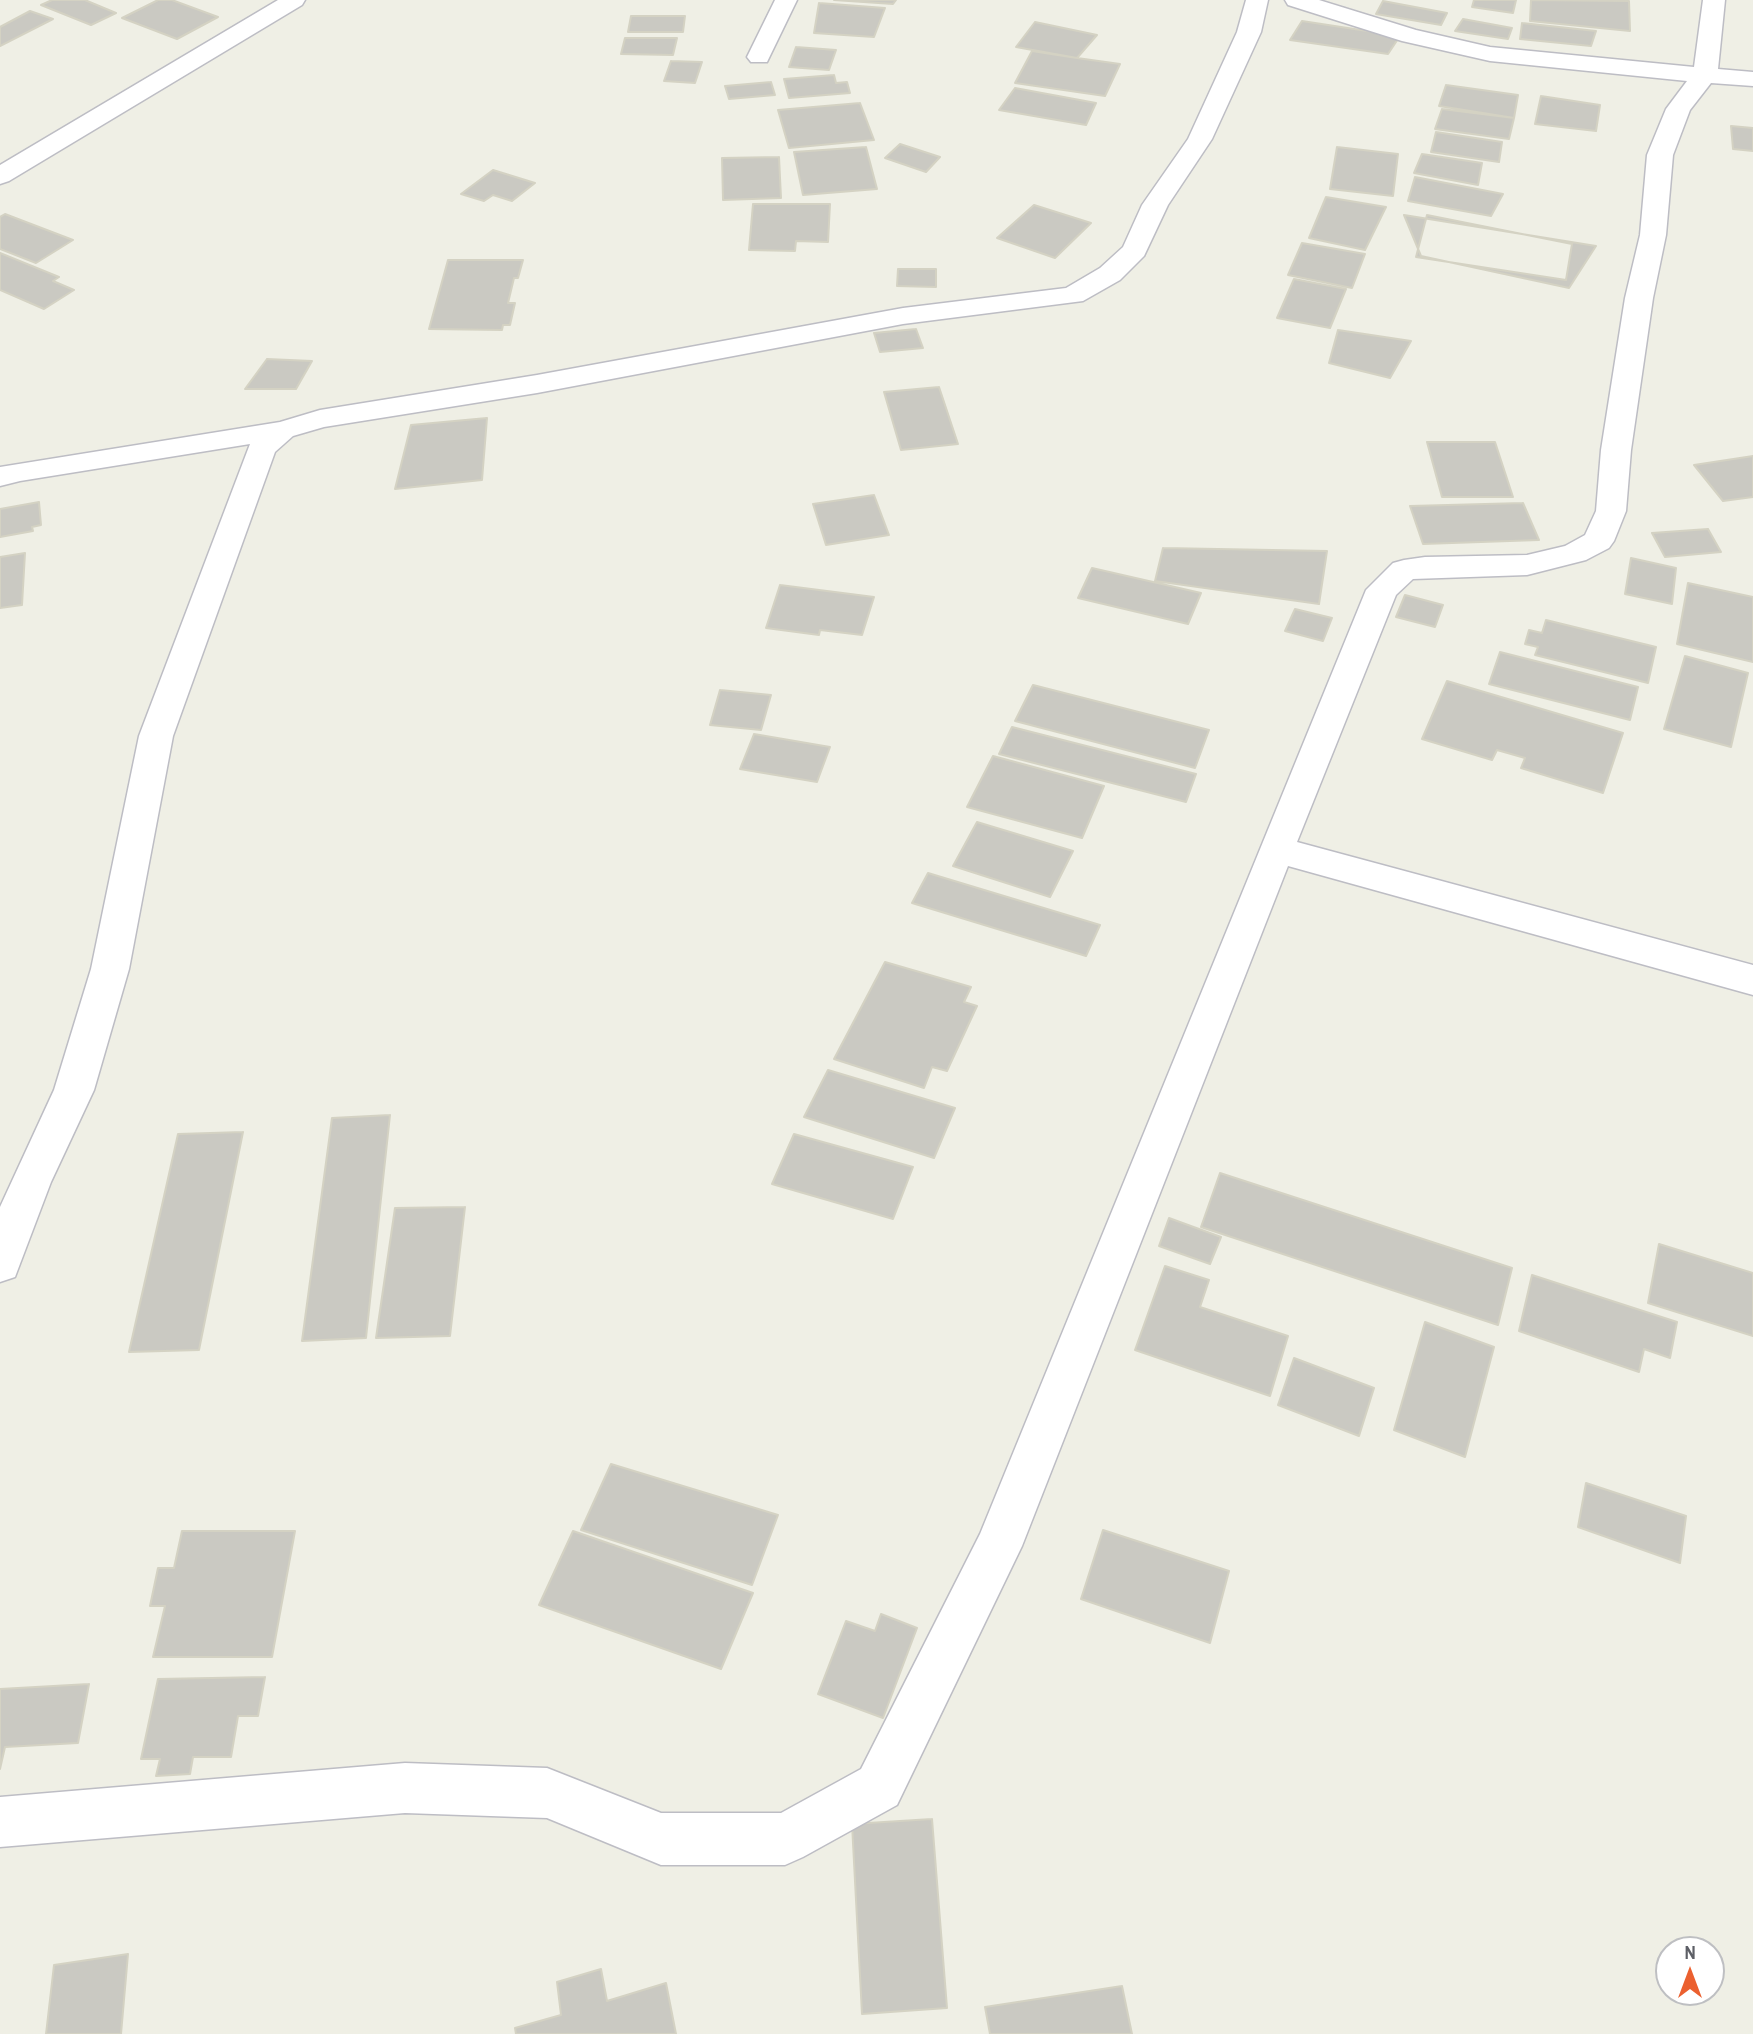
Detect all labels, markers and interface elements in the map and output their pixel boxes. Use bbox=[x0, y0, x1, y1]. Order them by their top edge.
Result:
north arrow bbox=[1655, 1936, 1725, 2006]
text: N bbox=[1684, 1939, 1696, 1965]

